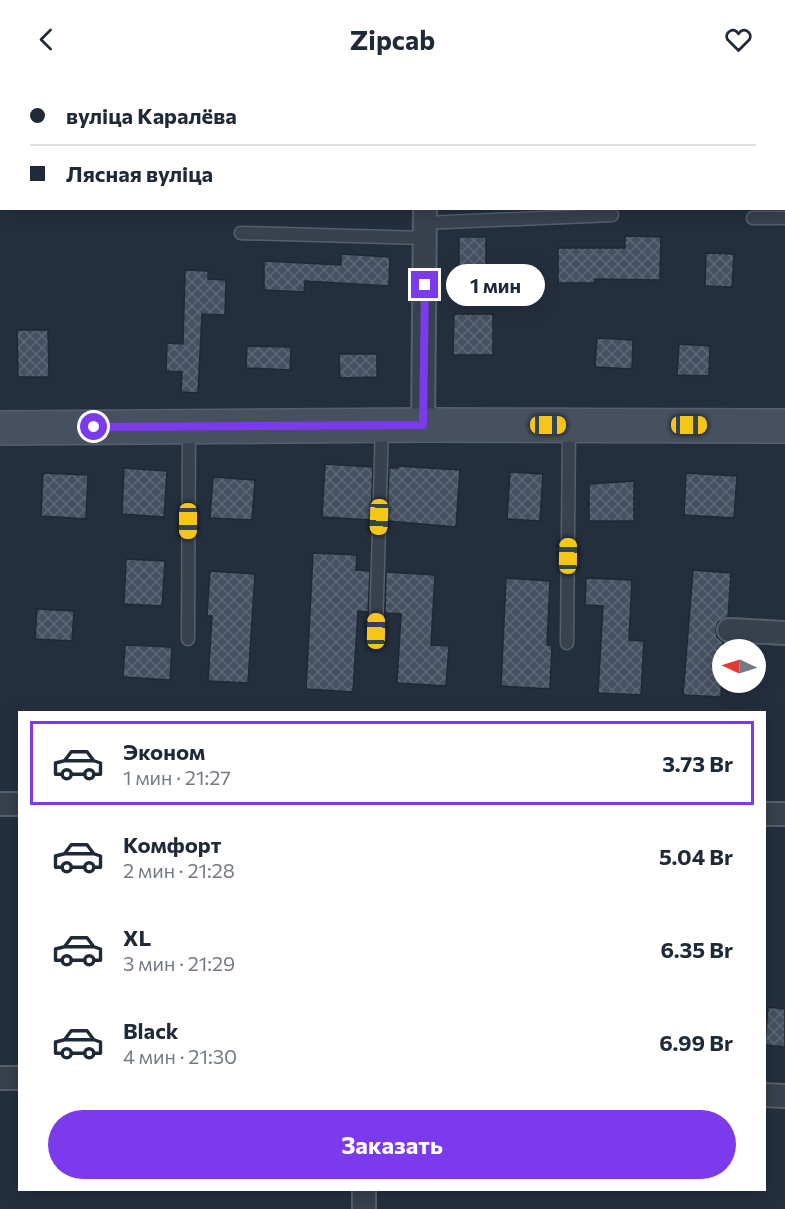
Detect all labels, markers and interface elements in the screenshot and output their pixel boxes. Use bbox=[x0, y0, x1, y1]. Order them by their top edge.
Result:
icon: back bbox=[30, 23, 63, 56]
text: Zipcab bbox=[350, 23, 435, 56]
icon: heart bbox=[722, 23, 755, 56]
text: вуліца Каралёва bbox=[66, 102, 237, 129]
text: Лясная вуліца bbox=[66, 160, 213, 187]
callout: 1 мин bbox=[446, 264, 545, 306]
route end bbox=[411, 271, 438, 298]
text: 1 мин bbox=[470, 273, 521, 297]
route start bbox=[80, 413, 107, 440]
car bbox=[530, 416, 566, 434]
car bbox=[671, 416, 707, 434]
car bbox=[369, 499, 389, 535]
car bbox=[179, 503, 197, 539]
car bbox=[559, 538, 577, 574]
car bbox=[367, 613, 385, 649]
north arrow bbox=[712, 639, 766, 693]
map controls bbox=[712, 639, 766, 693]
icon: car bbox=[51, 736, 105, 790]
text: Эконом bbox=[123, 738, 205, 765]
text: 3.73 Br bbox=[662, 750, 733, 777]
text: 1 мин · 21:27 bbox=[123, 765, 231, 789]
icon: car bbox=[51, 829, 105, 883]
text: Комфорт bbox=[123, 831, 221, 858]
text: 5.04 Br bbox=[659, 843, 733, 870]
text: 2 мин · 21:28 bbox=[123, 858, 235, 882]
icon: car bbox=[51, 922, 105, 976]
text: XL bbox=[123, 924, 151, 951]
text: 6.35 Br bbox=[660, 936, 733, 963]
text: 3 мин · 21:29 bbox=[123, 951, 235, 975]
icon: car bbox=[51, 1015, 105, 1069]
text: Black bbox=[123, 1017, 178, 1044]
text: 6.99 Br bbox=[659, 1029, 733, 1056]
text: 4 мин · 21:30 bbox=[123, 1044, 237, 1068]
button: Заказать bbox=[48, 1110, 736, 1179]

